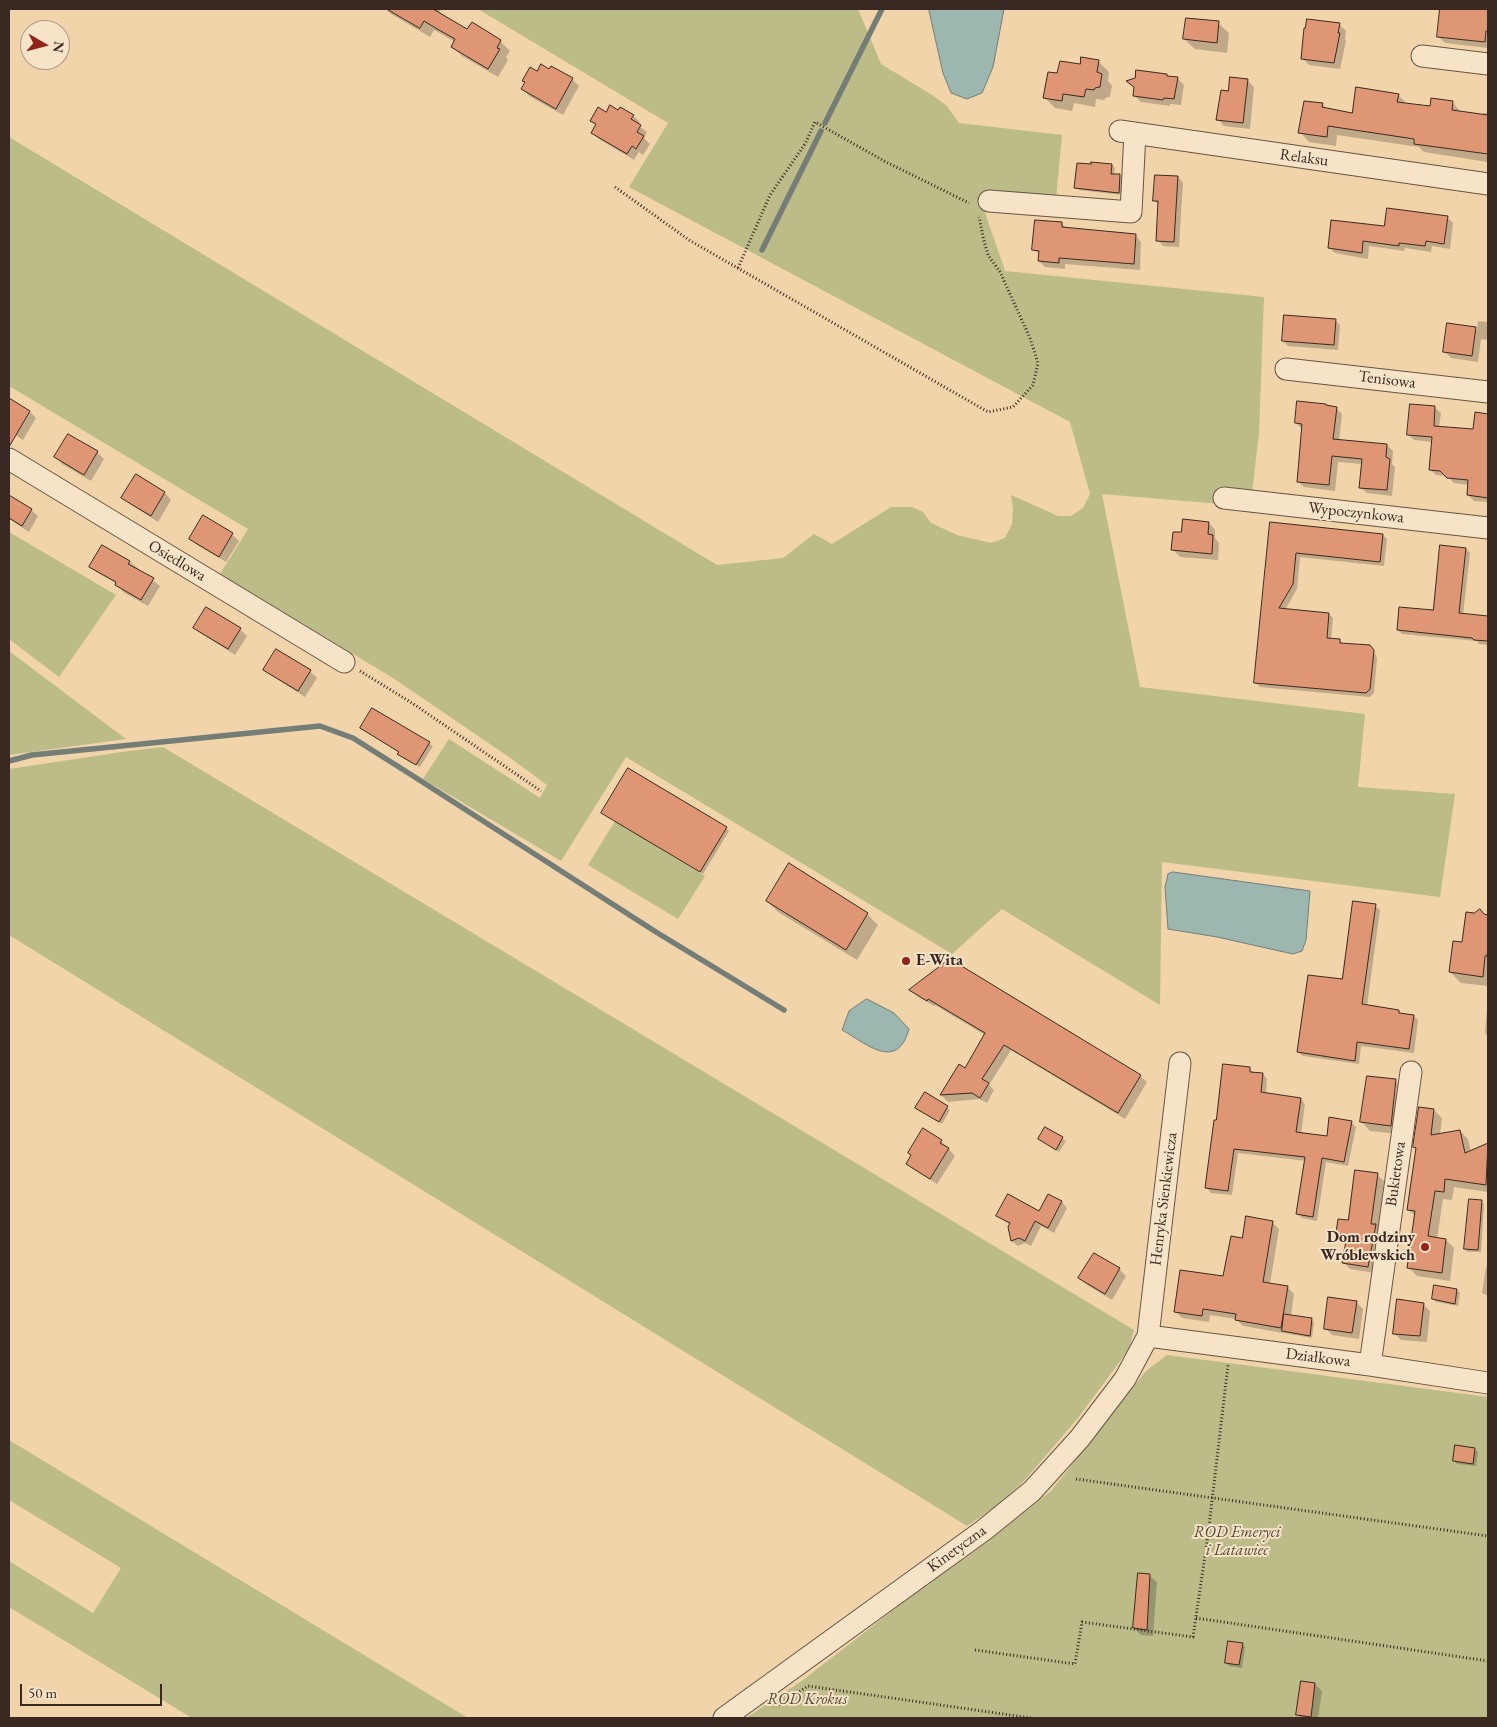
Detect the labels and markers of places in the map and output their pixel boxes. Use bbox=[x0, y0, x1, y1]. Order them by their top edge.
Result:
place label: E-Wita bbox=[916, 951, 963, 971]
marker: E-Wita bbox=[900, 955, 912, 967]
place label: Dom rodziny Wróblewskich bbox=[1320, 1228, 1415, 1266]
marker: Dom rodziny Wróblewskich bbox=[1419, 1241, 1431, 1253]

